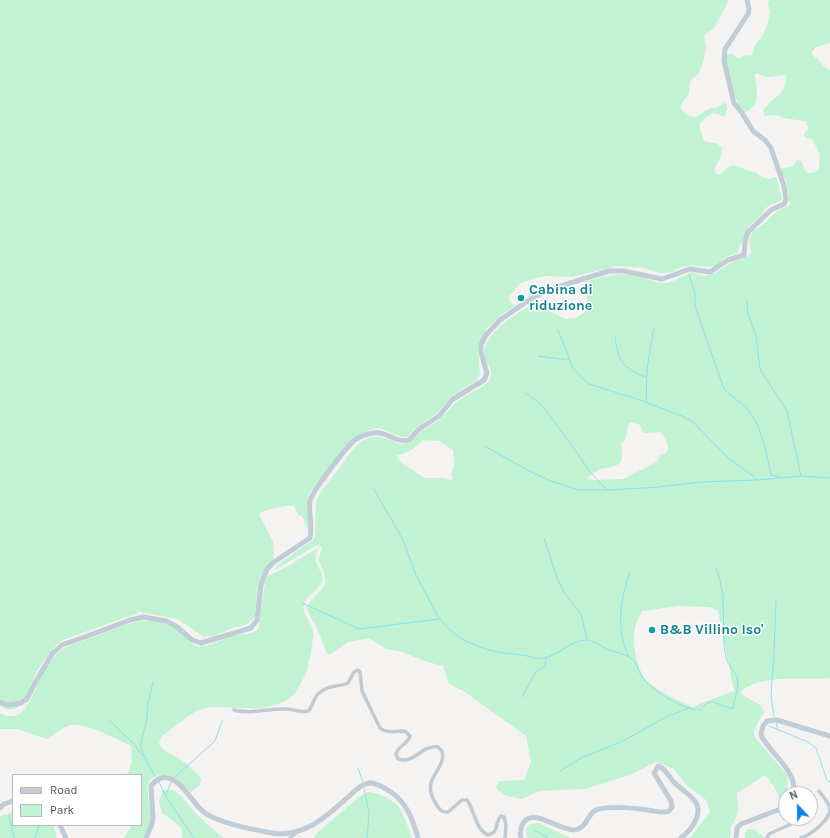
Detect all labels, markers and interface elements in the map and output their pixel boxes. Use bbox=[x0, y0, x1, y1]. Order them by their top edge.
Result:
place label: Cabina di riduzione bbox=[529, 282, 593, 314]
marker: Cabina di riduzione bbox=[516, 293, 526, 303]
place label: B&B Villino Iso' bbox=[660, 622, 764, 638]
marker: B&B Villino Iso' bbox=[647, 625, 657, 635]
legend bbox=[12, 774, 142, 826]
text: Road bbox=[50, 783, 78, 797]
north arrow bbox=[778, 786, 818, 826]
text: N bbox=[788, 788, 800, 803]
text: Park bbox=[50, 803, 74, 817]

